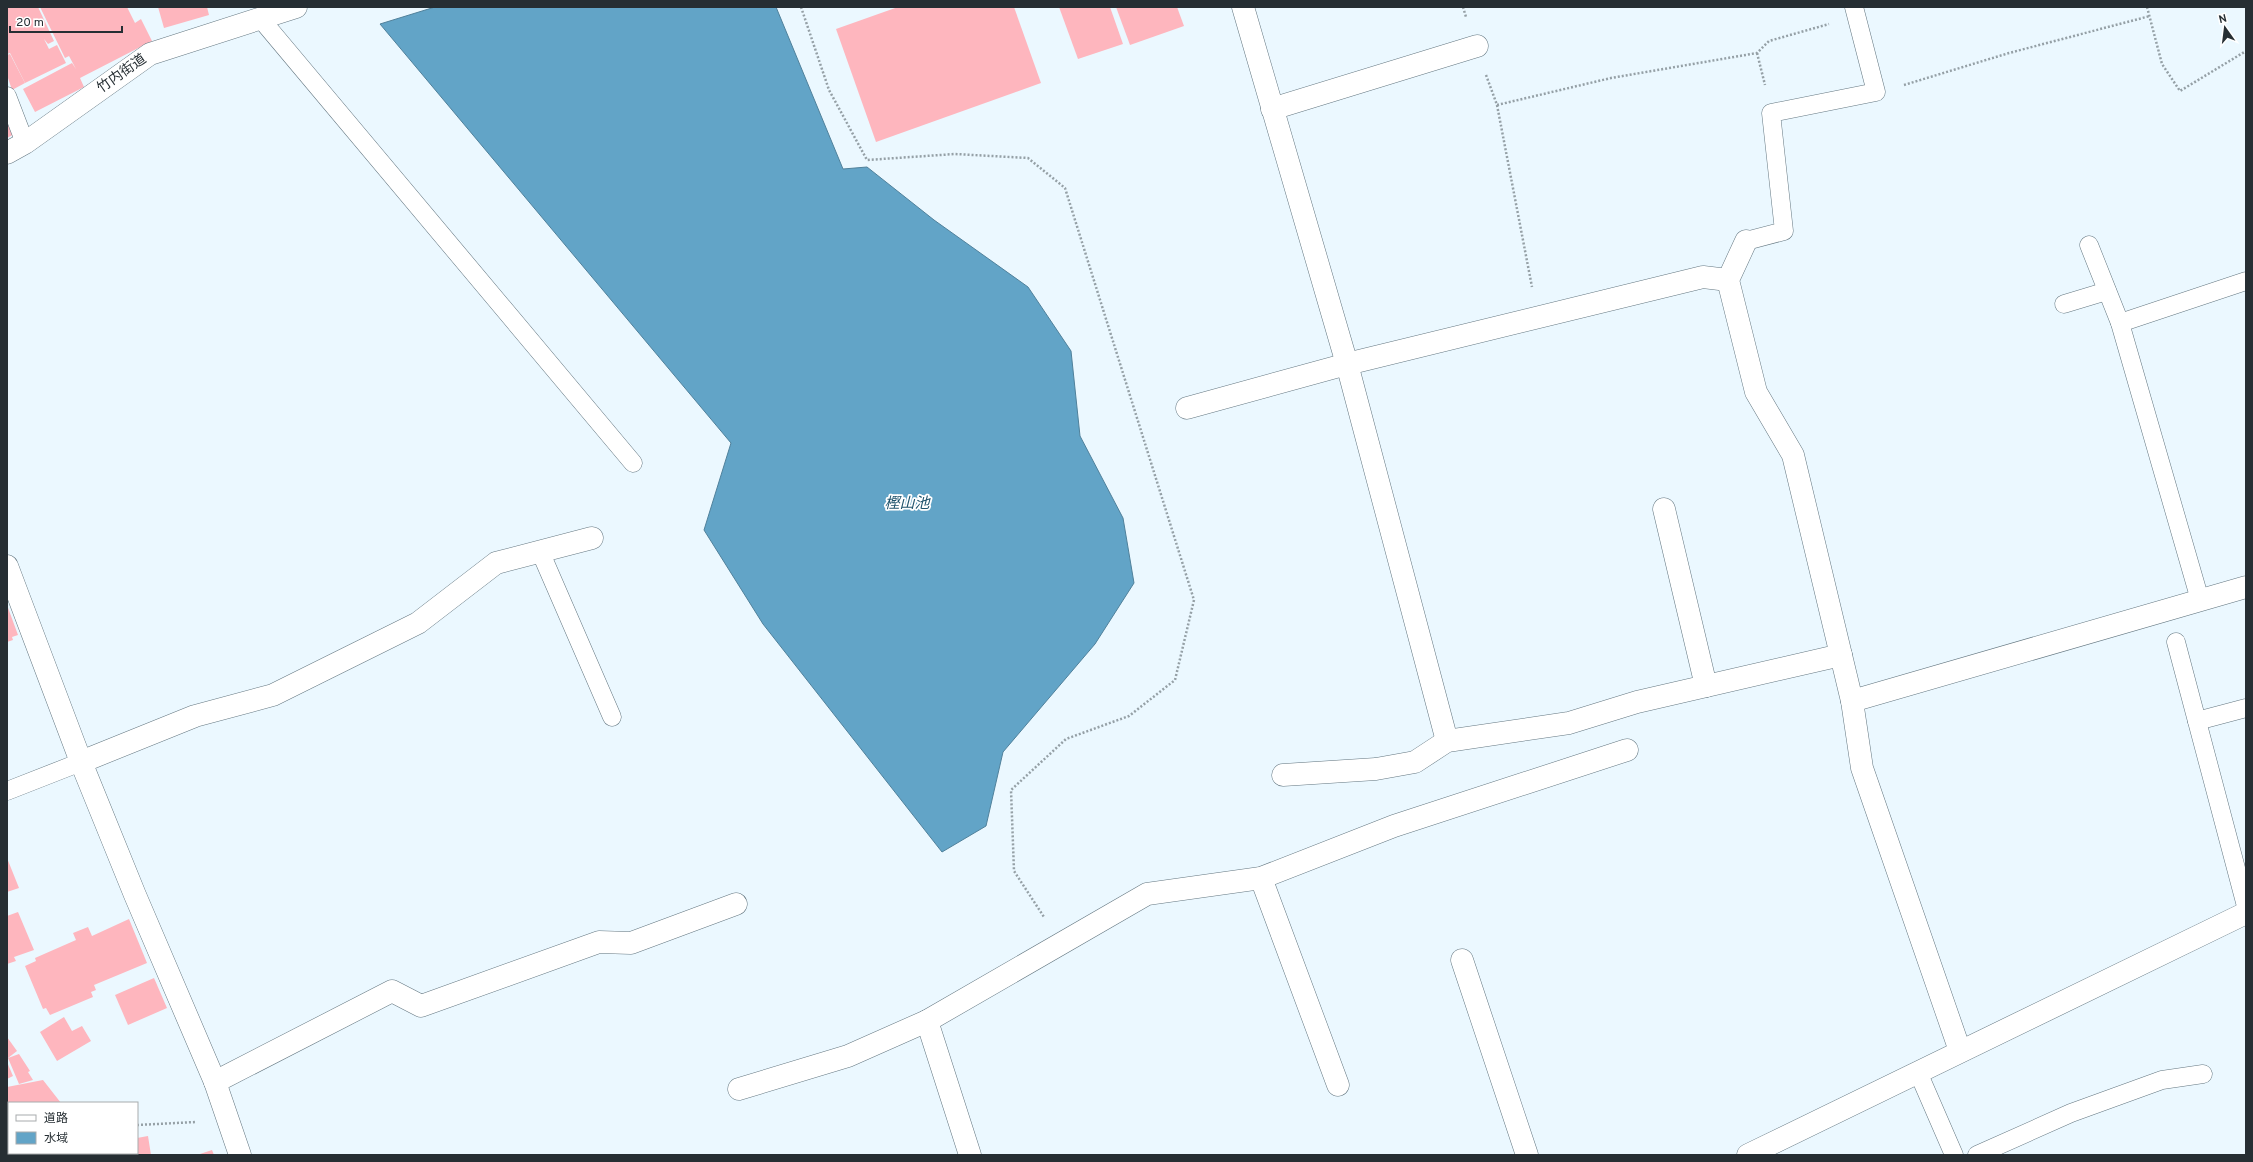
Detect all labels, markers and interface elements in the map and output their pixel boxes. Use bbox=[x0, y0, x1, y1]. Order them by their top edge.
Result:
scale bar bbox=[10, 8, 122, 34]
north arrow bbox=[2205, 8, 2245, 48]
text: N bbox=[2217, 12, 2228, 27]
text: 20 m bbox=[16, 15, 44, 31]
street label: 竹内街道 bbox=[94, 51, 150, 97]
water label: 樫山池 bbox=[884, 495, 931, 514]
legend bbox=[8, 1102, 138, 1154]
text: 道路 bbox=[44, 1111, 68, 1127]
text: 水域 bbox=[44, 1131, 68, 1147]

